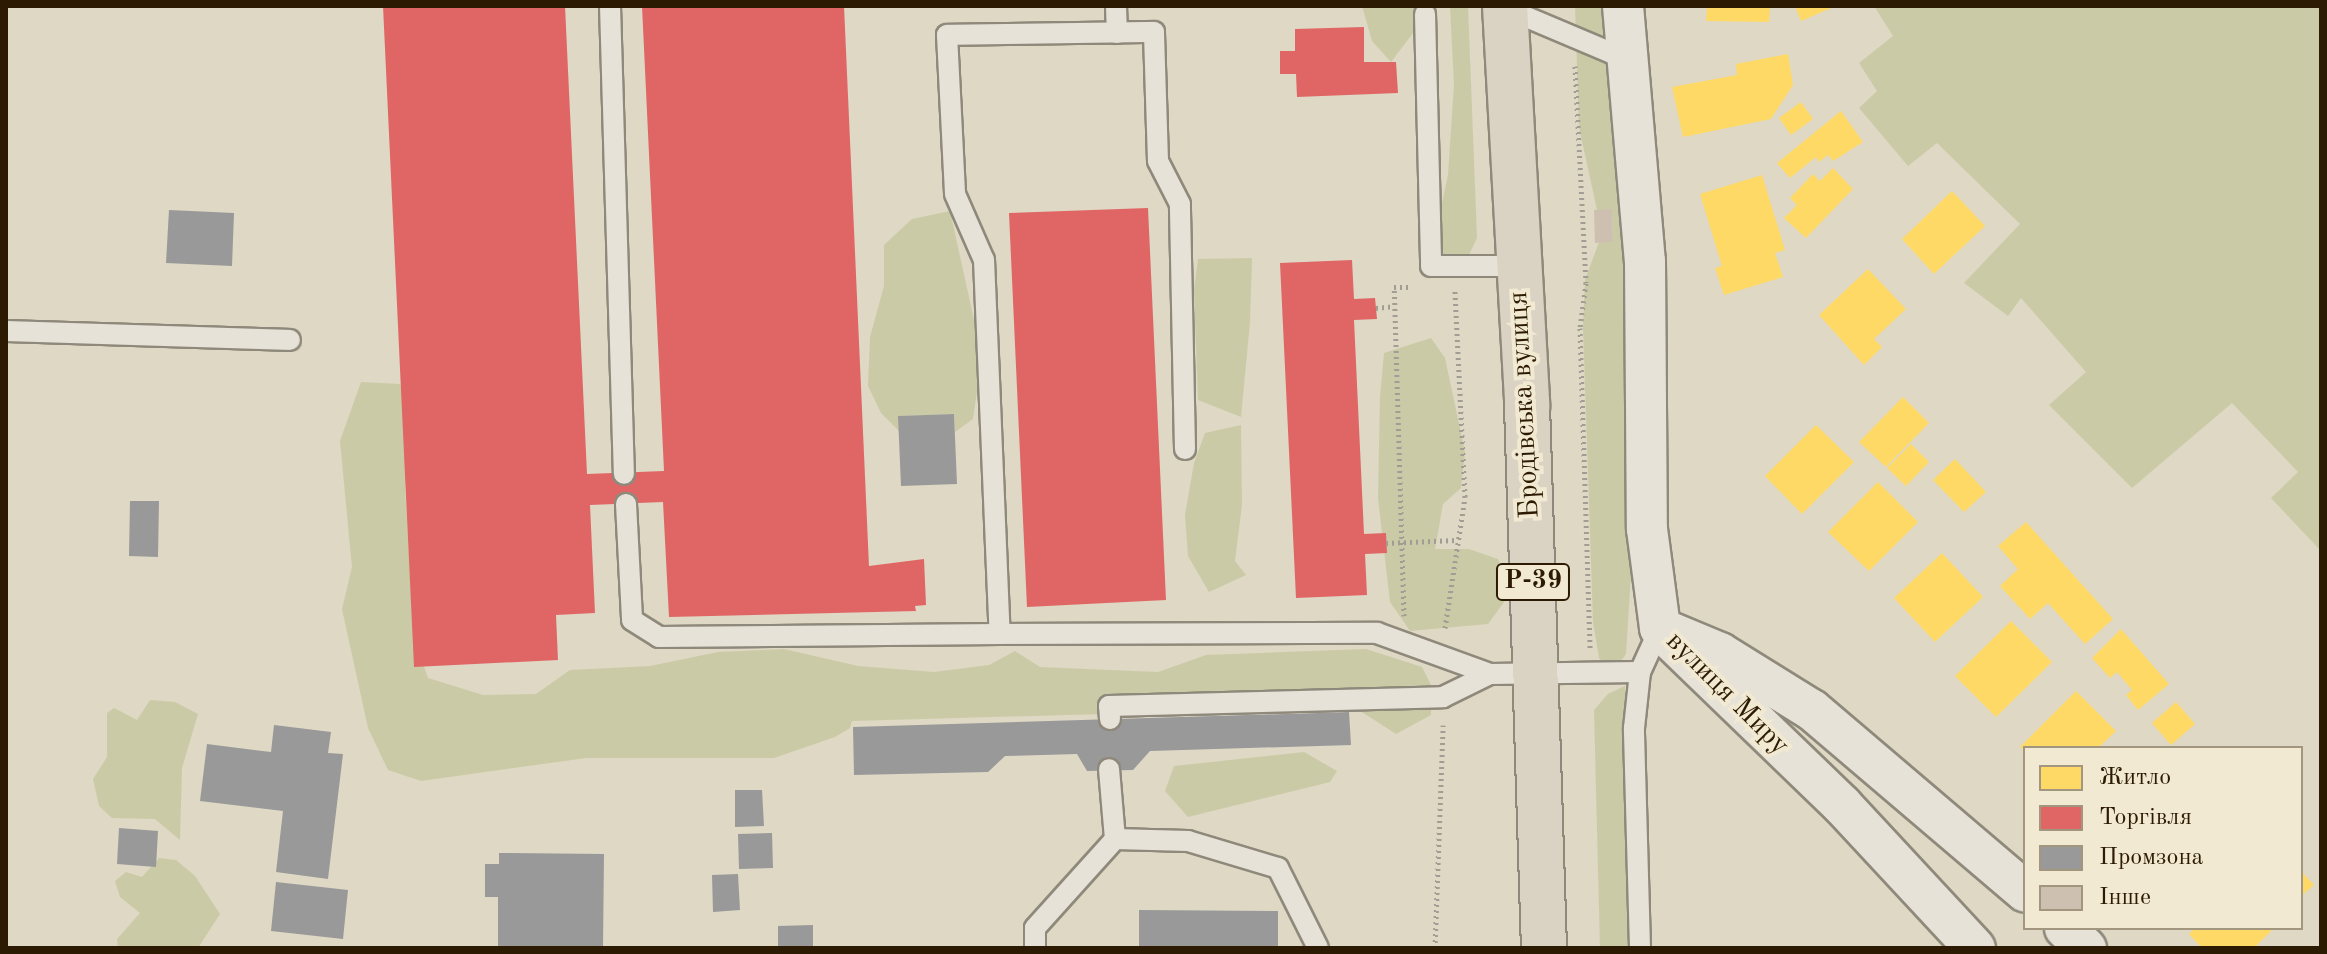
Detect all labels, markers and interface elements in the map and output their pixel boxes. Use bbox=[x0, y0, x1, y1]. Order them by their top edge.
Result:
street label: Бродівська вулиця bbox=[1502, 291, 1548, 519]
road number: Р-39 bbox=[1495, 560, 1571, 604]
street label: вулиця Миру bbox=[1658, 625, 1796, 763]
legend bbox=[2023, 746, 2303, 930]
text: Житло bbox=[2099, 766, 2171, 790]
text: Торгівля bbox=[2099, 806, 2192, 830]
text: Промзона bbox=[2099, 846, 2203, 870]
text: Інше bbox=[2099, 886, 2151, 910]

